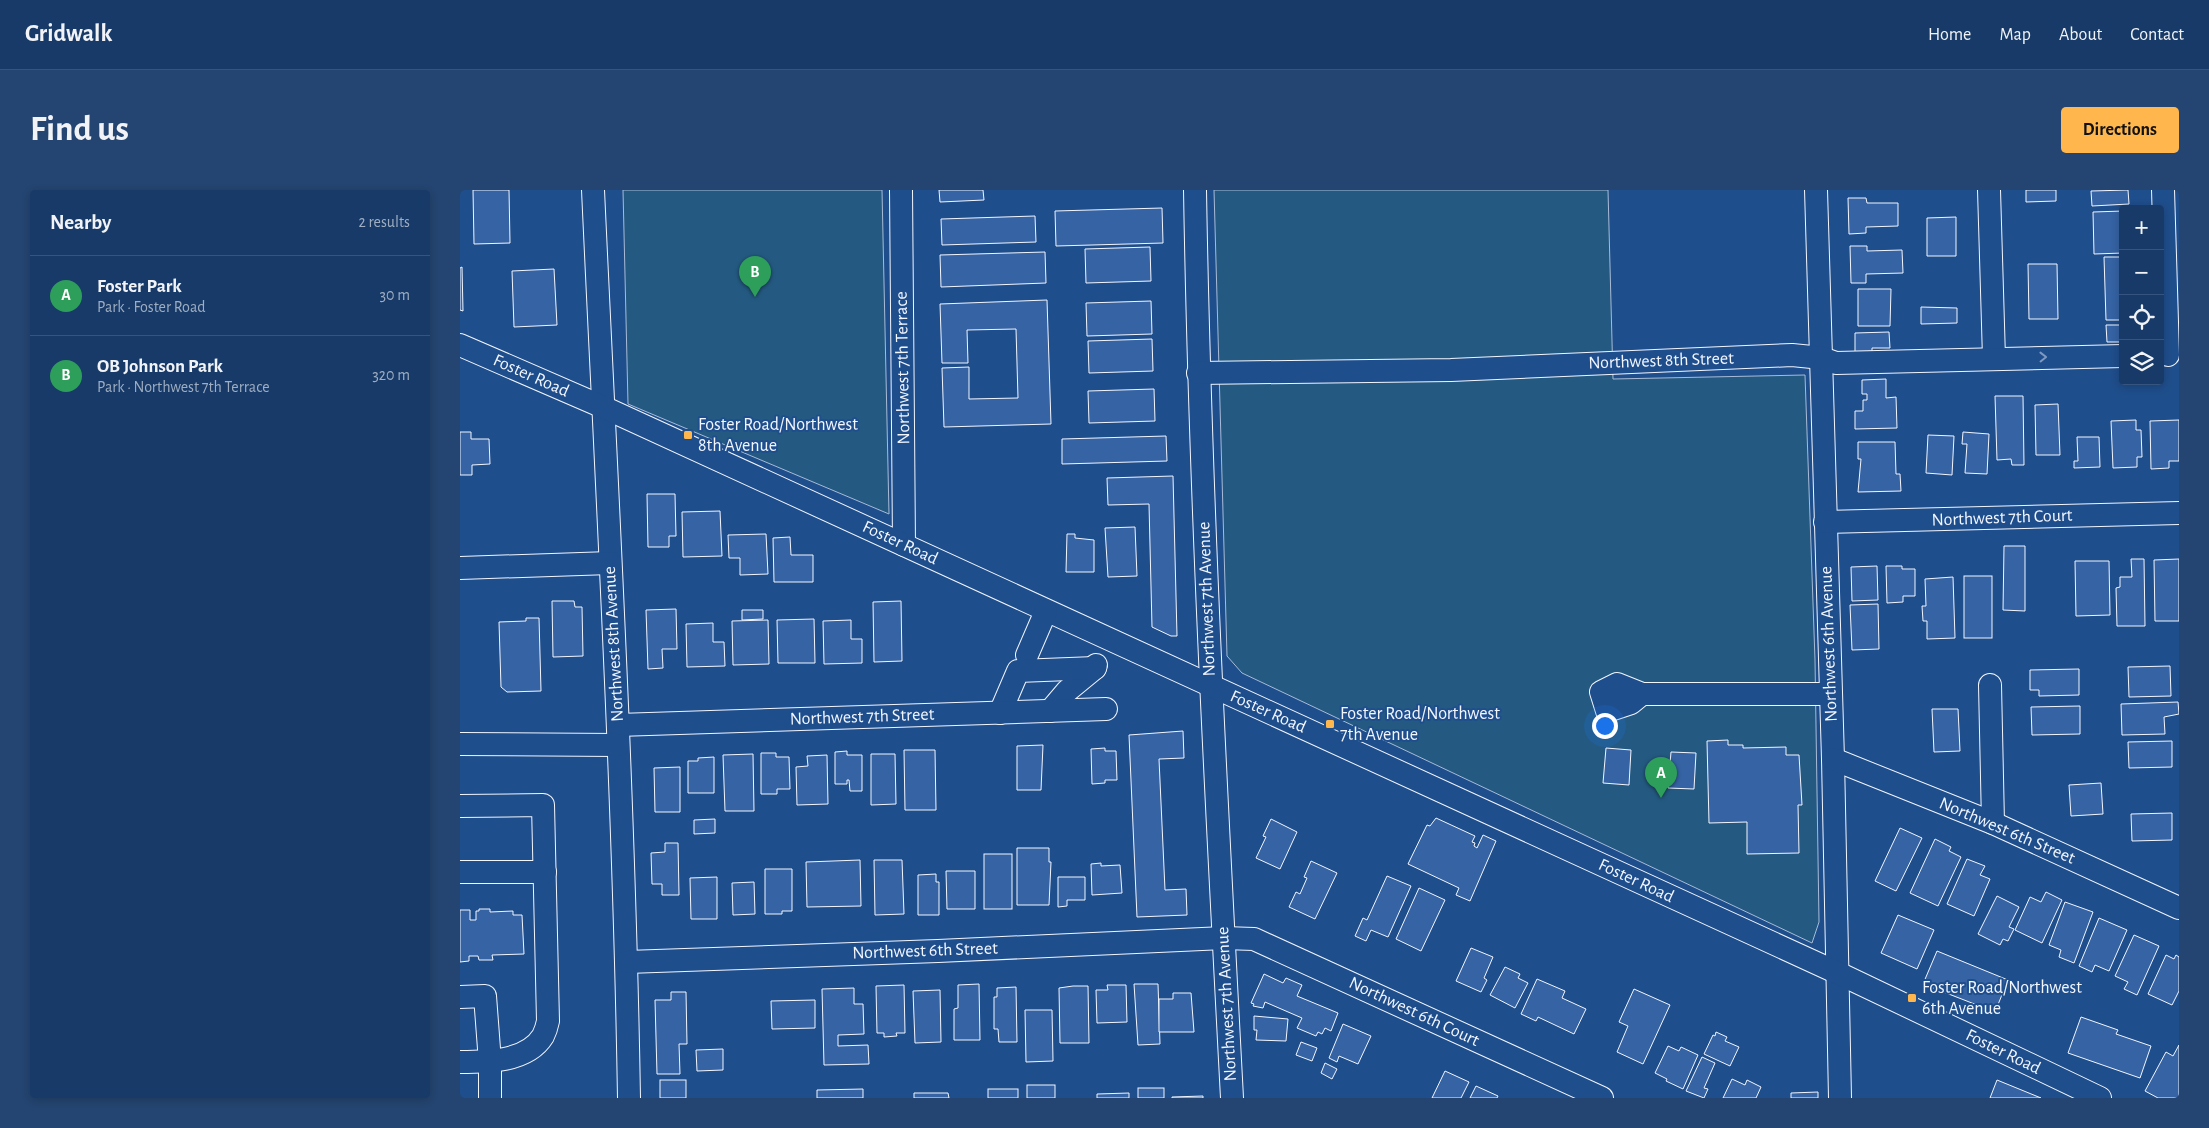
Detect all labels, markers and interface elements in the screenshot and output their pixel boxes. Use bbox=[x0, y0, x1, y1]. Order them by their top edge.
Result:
text: Gridwalk bbox=[25, 22, 112, 46]
text: Home bbox=[1928, 26, 1971, 44]
text: Map bbox=[1999, 26, 2031, 44]
text: About bbox=[2059, 26, 2102, 44]
text: Contact bbox=[2130, 26, 2184, 44]
button: Directions bbox=[2061, 107, 2179, 153]
text: Find us bbox=[30, 112, 129, 147]
map controls bbox=[2119, 205, 2164, 385]
button: + bbox=[2119, 205, 2164, 250]
text: Nearby bbox=[50, 212, 111, 233]
text: 2 results bbox=[358, 214, 410, 230]
button: − bbox=[2119, 250, 2164, 295]
pin: B bbox=[739, 256, 771, 297]
text: Foster Park bbox=[97, 277, 182, 296]
text: A bbox=[61, 287, 71, 303]
text: 30 m bbox=[380, 287, 410, 303]
street label: Northwest 7th Terrace bbox=[893, 291, 913, 445]
button: locate bbox=[2119, 295, 2164, 340]
text: Park · Foster Road bbox=[97, 299, 206, 315]
button: layers bbox=[2119, 340, 2164, 385]
street label: Northwest 8th Street bbox=[1588, 349, 1734, 373]
street label: Foster Road bbox=[490, 351, 572, 401]
one-way arrow bbox=[2039, 352, 2047, 363]
text: OB Johnson Park bbox=[97, 357, 223, 376]
text: B bbox=[61, 367, 71, 383]
text: 320 m bbox=[372, 367, 410, 383]
text: Park · Northwest 7th Terrace bbox=[97, 379, 270, 395]
place label: Foster Road/Northwest 8th Avenue bbox=[698, 416, 858, 455]
marker: Foster Road/Northwest 8th Avenue bbox=[682, 429, 694, 441]
street label: Northwest 7th Court bbox=[1931, 507, 2073, 529]
street label: Foster Road bbox=[859, 518, 941, 568]
street label: Northwest 7th Avenue bbox=[1195, 521, 1219, 677]
street label: Northwest 8th Avenue bbox=[601, 566, 627, 722]
street label: Northwest 6th Avenue bbox=[1817, 566, 1841, 722]
street label: Foster Road bbox=[1227, 687, 1309, 737]
street label: Northwest 7th Street bbox=[789, 705, 935, 729]
place label: Foster Road/Northwest 7th Avenue bbox=[1340, 705, 1500, 744]
your location bbox=[1592, 713, 1618, 739]
marker: Foster Road/Northwest 7th Avenue bbox=[1324, 718, 1336, 730]
pin: A bbox=[1645, 757, 1677, 798]
street label: Northwest 6th Street bbox=[1936, 794, 2078, 868]
street label: Foster Road bbox=[1595, 856, 1677, 906]
street label: Northwest 7th Avenue bbox=[1214, 926, 1240, 1082]
street label: Northwest 6th Street bbox=[852, 939, 998, 963]
street label: Northwest 6th Court bbox=[1346, 974, 1482, 1050]
place label: Foster Road/Northwest 6th Avenue bbox=[1922, 979, 2082, 1018]
marker: Foster Road/Northwest 6th Avenue bbox=[1906, 992, 1918, 1004]
street label: Foster Road bbox=[1963, 1026, 2043, 1078]

